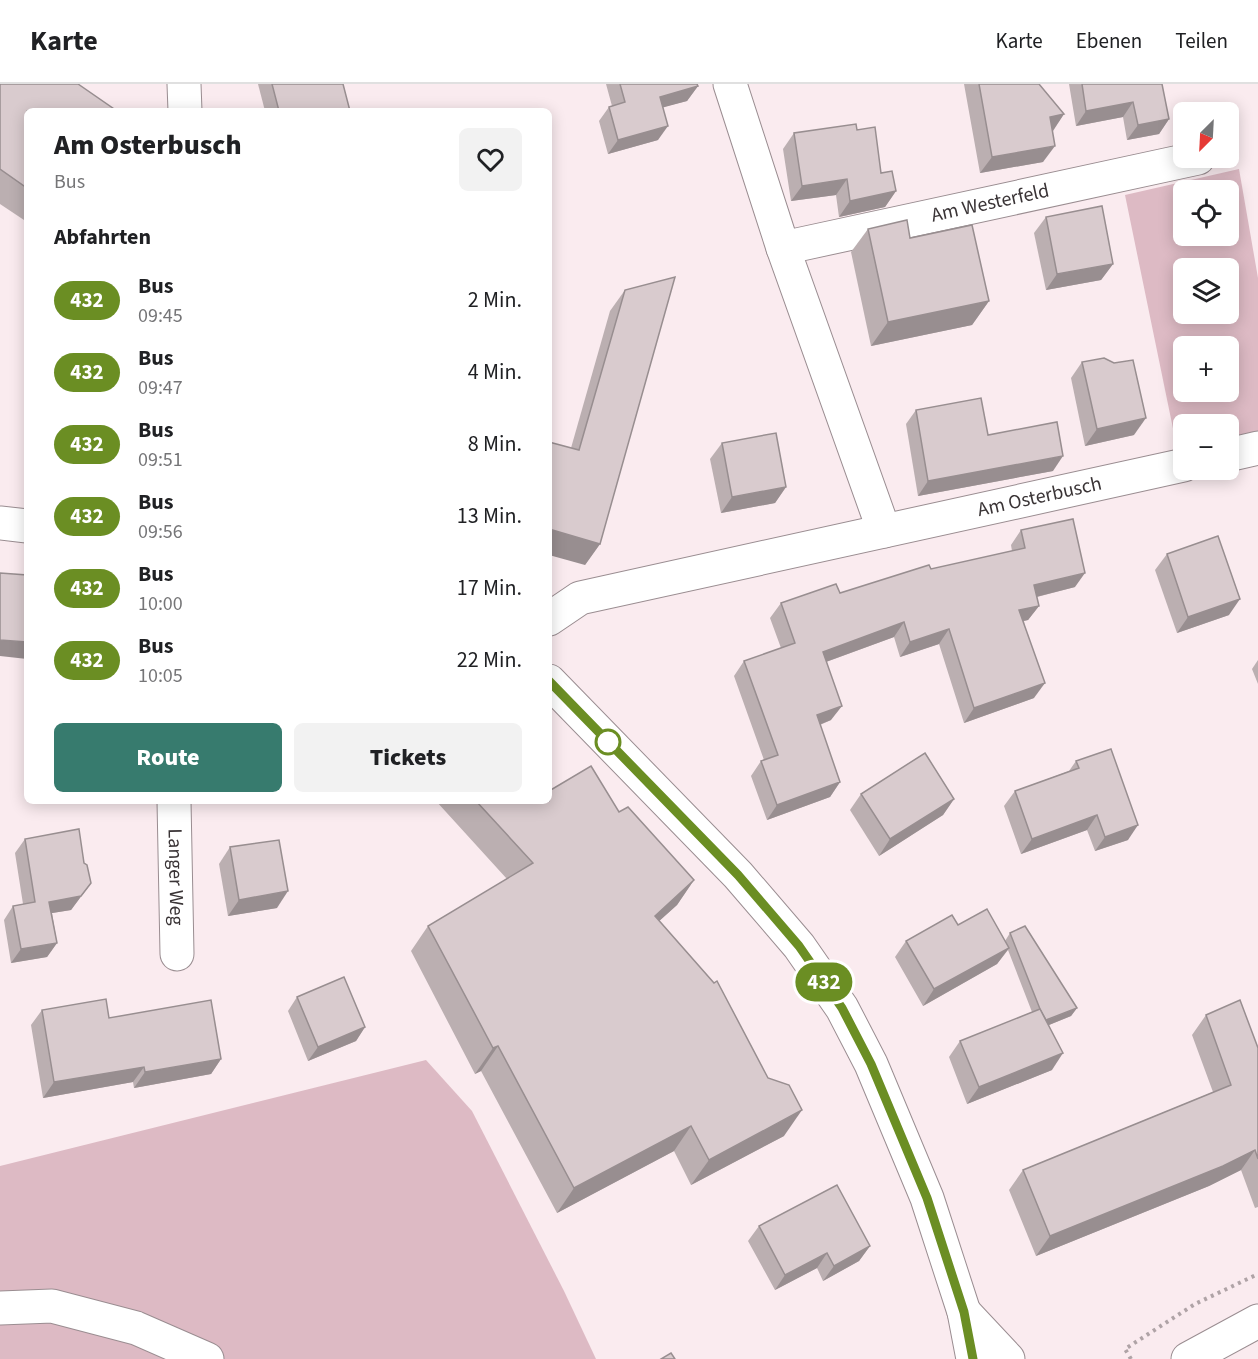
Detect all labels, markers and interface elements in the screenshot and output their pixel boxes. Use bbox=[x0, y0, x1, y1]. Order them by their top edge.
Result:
text: Karte bbox=[30, 21, 98, 61]
text: Karte bbox=[996, 26, 1043, 56]
text: Ebenen bbox=[1076, 26, 1142, 56]
text: Teilen bbox=[1175, 26, 1228, 56]
north arrow bbox=[1173, 102, 1239, 168]
map controls bbox=[1173, 102, 1239, 480]
text: Am Osterbusch bbox=[54, 125, 242, 165]
button: heart bbox=[459, 128, 522, 191]
text: Bus bbox=[54, 168, 85, 196]
street label: Am Westerfeld bbox=[928, 177, 1052, 229]
button: locate bbox=[1173, 180, 1239, 246]
text: Abfahrten bbox=[54, 221, 151, 253]
button: layers bbox=[1173, 258, 1239, 324]
text: Bus bbox=[138, 270, 174, 302]
text: 2 Min. bbox=[468, 284, 522, 316]
text: 432 bbox=[70, 285, 104, 315]
text: 09:45 bbox=[138, 302, 183, 330]
button: + bbox=[1173, 336, 1239, 402]
text: Bus bbox=[138, 342, 174, 374]
text: 4 Min. bbox=[468, 356, 522, 388]
text: 432 bbox=[70, 357, 104, 387]
text: 09:47 bbox=[138, 374, 183, 402]
text: Bus bbox=[138, 414, 174, 446]
button: − bbox=[1173, 414, 1239, 480]
text: 8 Min. bbox=[468, 428, 522, 460]
text: 432 bbox=[70, 429, 104, 459]
text: 09:51 bbox=[138, 446, 183, 474]
street label: Am Osterbusch bbox=[975, 470, 1104, 524]
text: Bus bbox=[138, 486, 174, 518]
text: 13 Min. bbox=[457, 500, 522, 532]
text: 432 bbox=[70, 501, 104, 531]
text: 09:56 bbox=[138, 518, 183, 546]
text: Bus bbox=[138, 558, 174, 590]
text: 17 Min. bbox=[457, 572, 522, 604]
text: 432 bbox=[70, 573, 104, 603]
text: 10:00 bbox=[138, 590, 183, 618]
text: Bus bbox=[138, 630, 174, 662]
text: 22 Min. bbox=[457, 644, 522, 676]
text: 432 bbox=[70, 645, 104, 675]
text: 10:05 bbox=[138, 662, 183, 690]
button: Route bbox=[54, 723, 282, 792]
button: Tickets bbox=[294, 723, 522, 792]
unlabelled marker bbox=[595, 729, 621, 755]
street label: Langer Weg bbox=[161, 828, 190, 926]
line badge: 432 bbox=[790, 962, 858, 1002]
text: 432 bbox=[807, 967, 841, 997]

